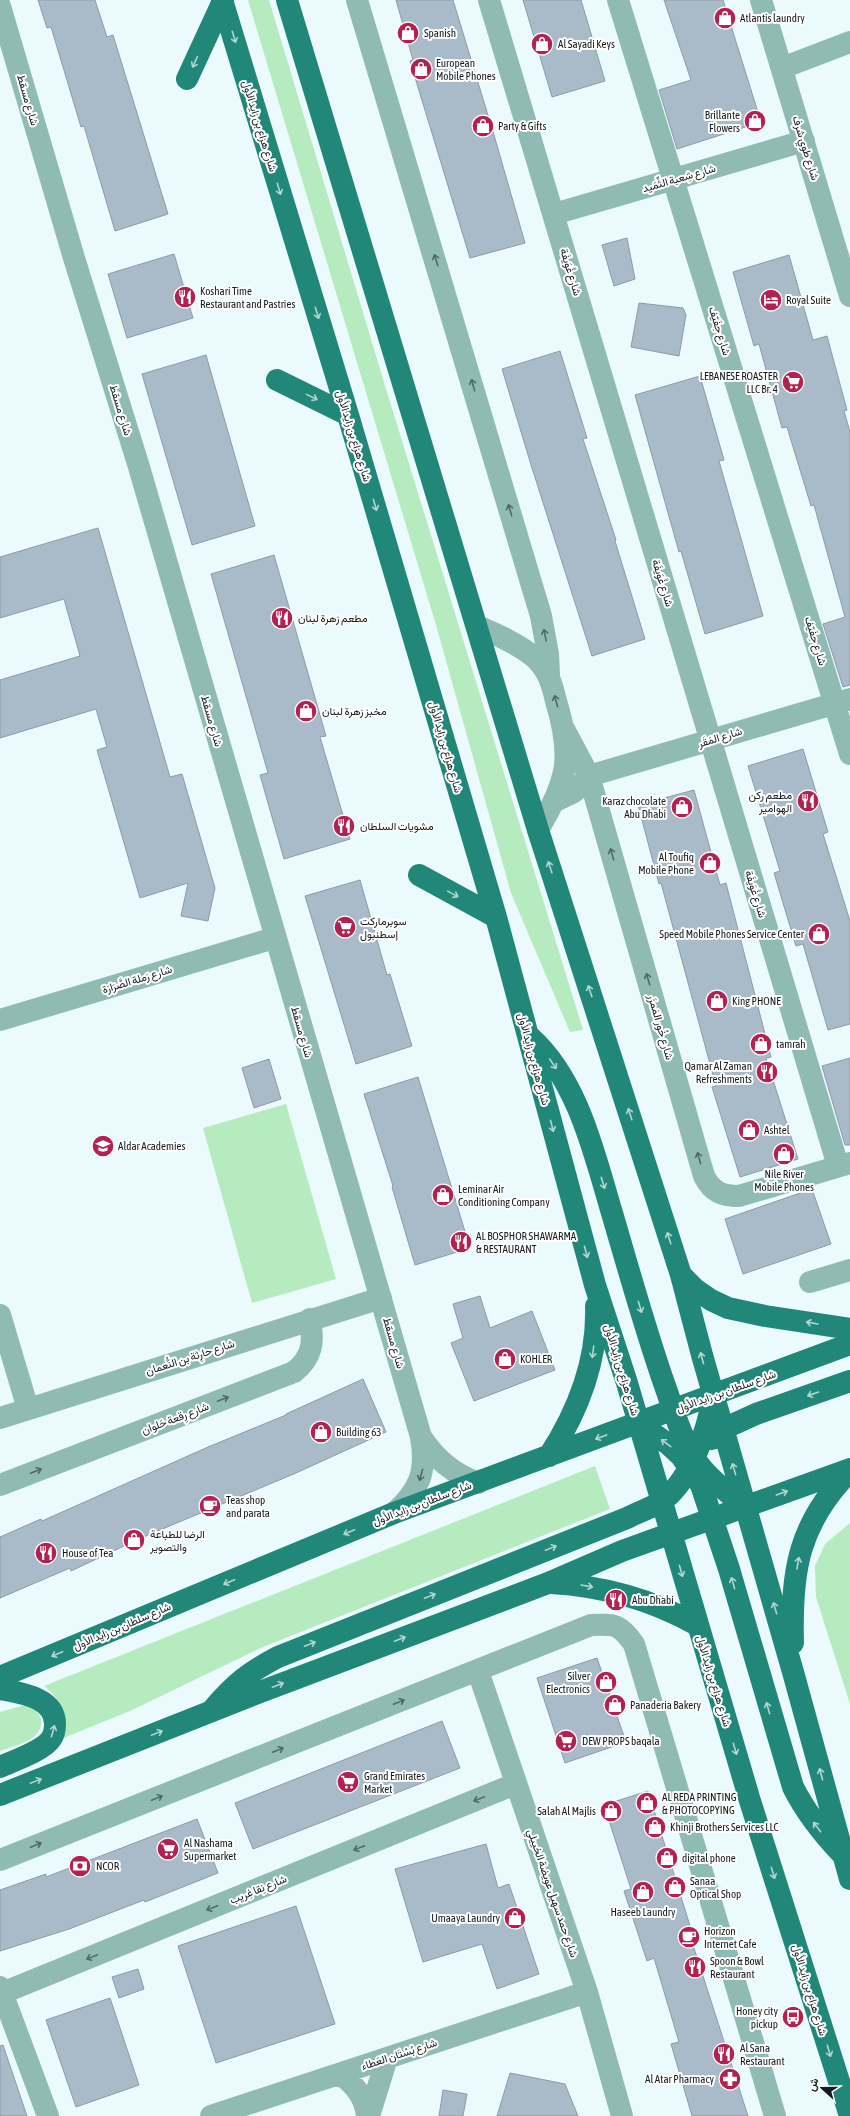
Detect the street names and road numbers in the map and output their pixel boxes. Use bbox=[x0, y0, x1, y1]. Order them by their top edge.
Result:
street label: شارع مسقط bbox=[13, 73, 41, 128]
street label: شارع هزاع بن زايد الأول bbox=[238, 79, 280, 174]
street label: شارع طوي شرف bbox=[787, 114, 822, 183]
street label: شارع شِعبة الثِّمَيد bbox=[641, 160, 718, 196]
street label: شارع غُوَيفَة bbox=[556, 247, 585, 298]
street label: شارع حِفَيّف bbox=[705, 305, 733, 358]
street label: شارع مسقط bbox=[106, 383, 135, 438]
street label: شارع هزاع بن زايد الأول bbox=[332, 389, 374, 484]
street label: شارع غُوَيفَة bbox=[648, 558, 677, 609]
street label: شارع حِفَيّف bbox=[801, 615, 829, 668]
street label: شارع مسقط bbox=[197, 694, 225, 749]
street label: شارع هزاع بن زايد الأول bbox=[425, 700, 465, 795]
street label: شارع المَقَر bbox=[696, 725, 744, 752]
street label: شارع غُوَيفَة bbox=[741, 869, 770, 920]
street label: شارع رَملة الصَّرَارَة bbox=[101, 963, 174, 997]
street label: شارع خُور المَمزَر bbox=[644, 992, 677, 1062]
street label: شارع مسقط bbox=[287, 1005, 315, 1060]
street label: شارع هزاع بن زايد الأول bbox=[514, 1012, 552, 1107]
street label: شارع مسقط bbox=[379, 1316, 407, 1371]
street label: شارع هزاع بن زايد الأول bbox=[600, 1323, 642, 1418]
street label: شارع حارِثة بن النُّعمان bbox=[144, 1335, 237, 1380]
street label: شارع سلطان بن زايد الأول bbox=[675, 1367, 778, 1416]
street label: شارع رِقعة حَلوان bbox=[140, 1400, 212, 1439]
street label: شارع سلطان بن زايد الأول bbox=[371, 1479, 474, 1529]
street label: شارع سلطان بن زايد الأول bbox=[71, 1600, 174, 1654]
street label: شارع هزاع بن زايد الأول bbox=[692, 1634, 734, 1729]
street label: شارع حمد سهيل عويضة الخييلي bbox=[522, 1827, 581, 1960]
street label: شارع نِقا غِريب bbox=[228, 1872, 289, 1908]
street label: شارع هزاع بن زايد الأول bbox=[788, 1943, 830, 2038]
street label: شارع بُسْتَان العَطاء bbox=[360, 2036, 439, 2074]

